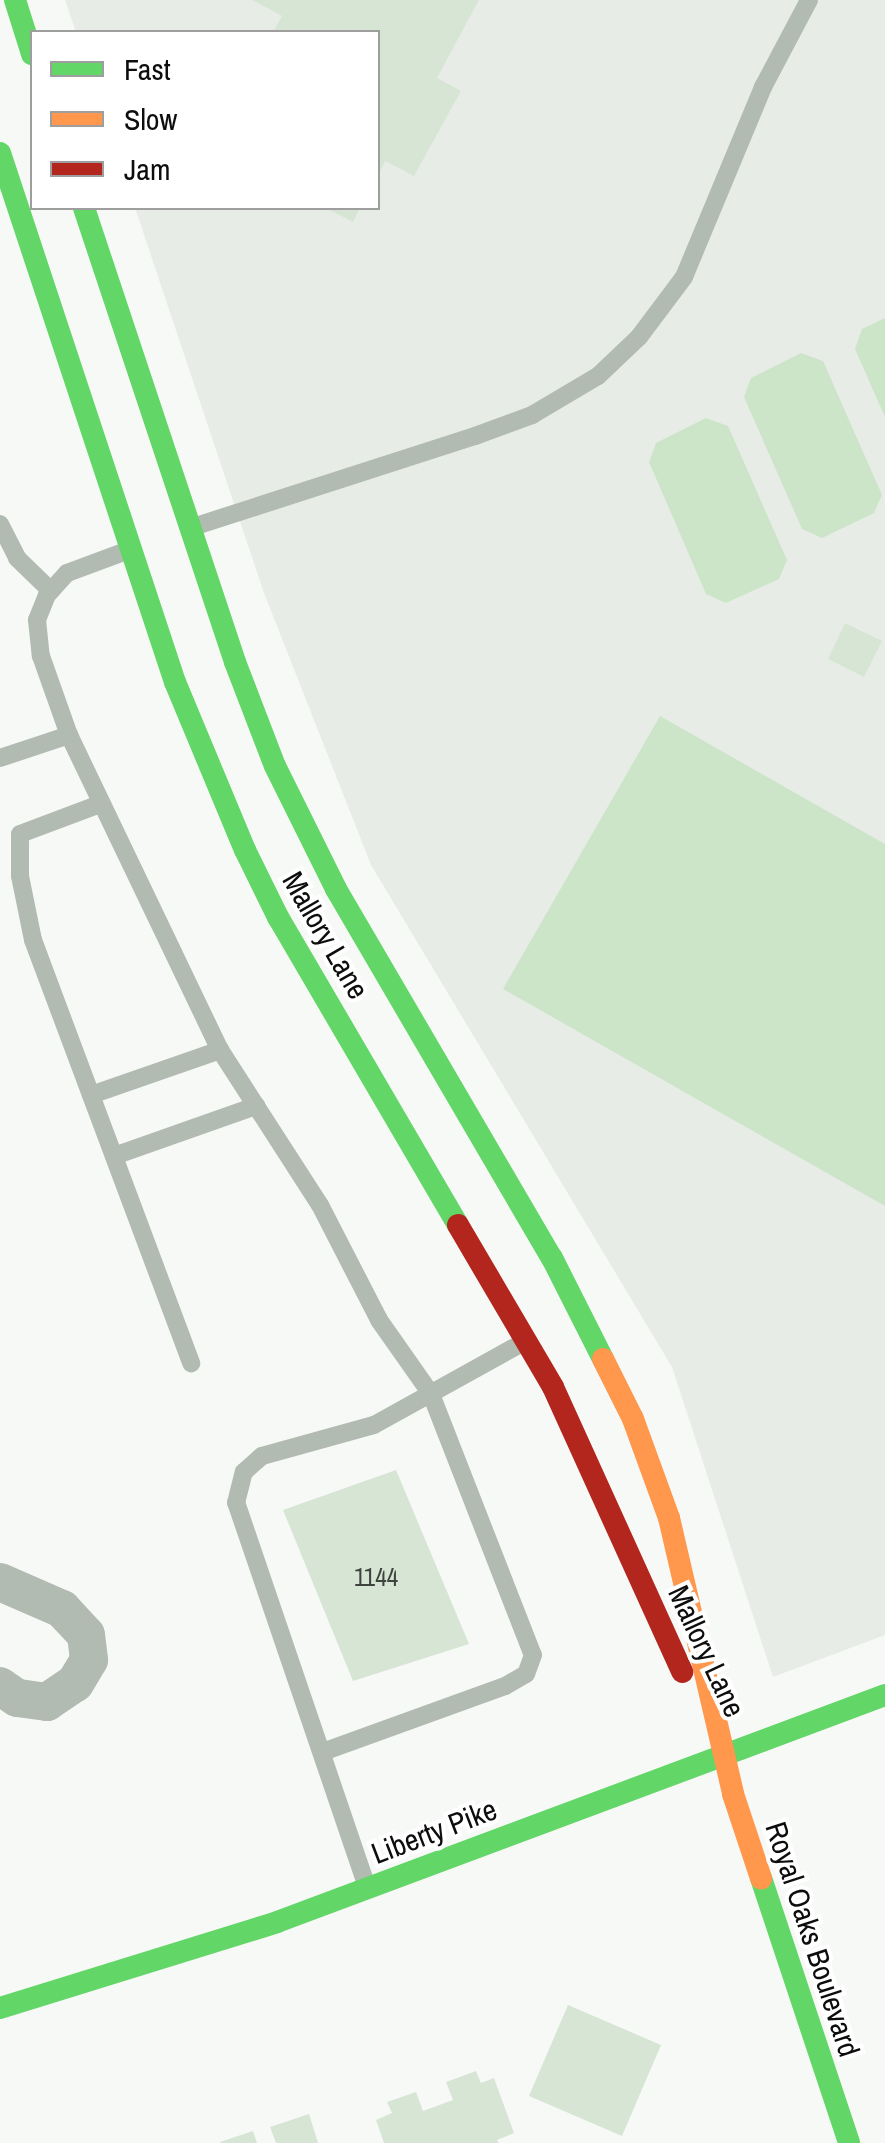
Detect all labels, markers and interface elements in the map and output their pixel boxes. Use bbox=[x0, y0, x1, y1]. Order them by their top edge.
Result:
legend bbox=[30, 30, 380, 210]
text: Fast bbox=[124, 49, 171, 89]
text: Slow bbox=[124, 99, 177, 139]
text: Jam bbox=[124, 149, 170, 189]
street label: Mallory Lane bbox=[275, 865, 377, 1005]
house number: 1144 bbox=[354, 1562, 398, 1592]
street label: Mallory Lane bbox=[661, 1580, 753, 1722]
street label: Liberty Pike bbox=[366, 1791, 502, 1871]
street label: Royal Oaks Boulevard bbox=[758, 1817, 868, 2061]

